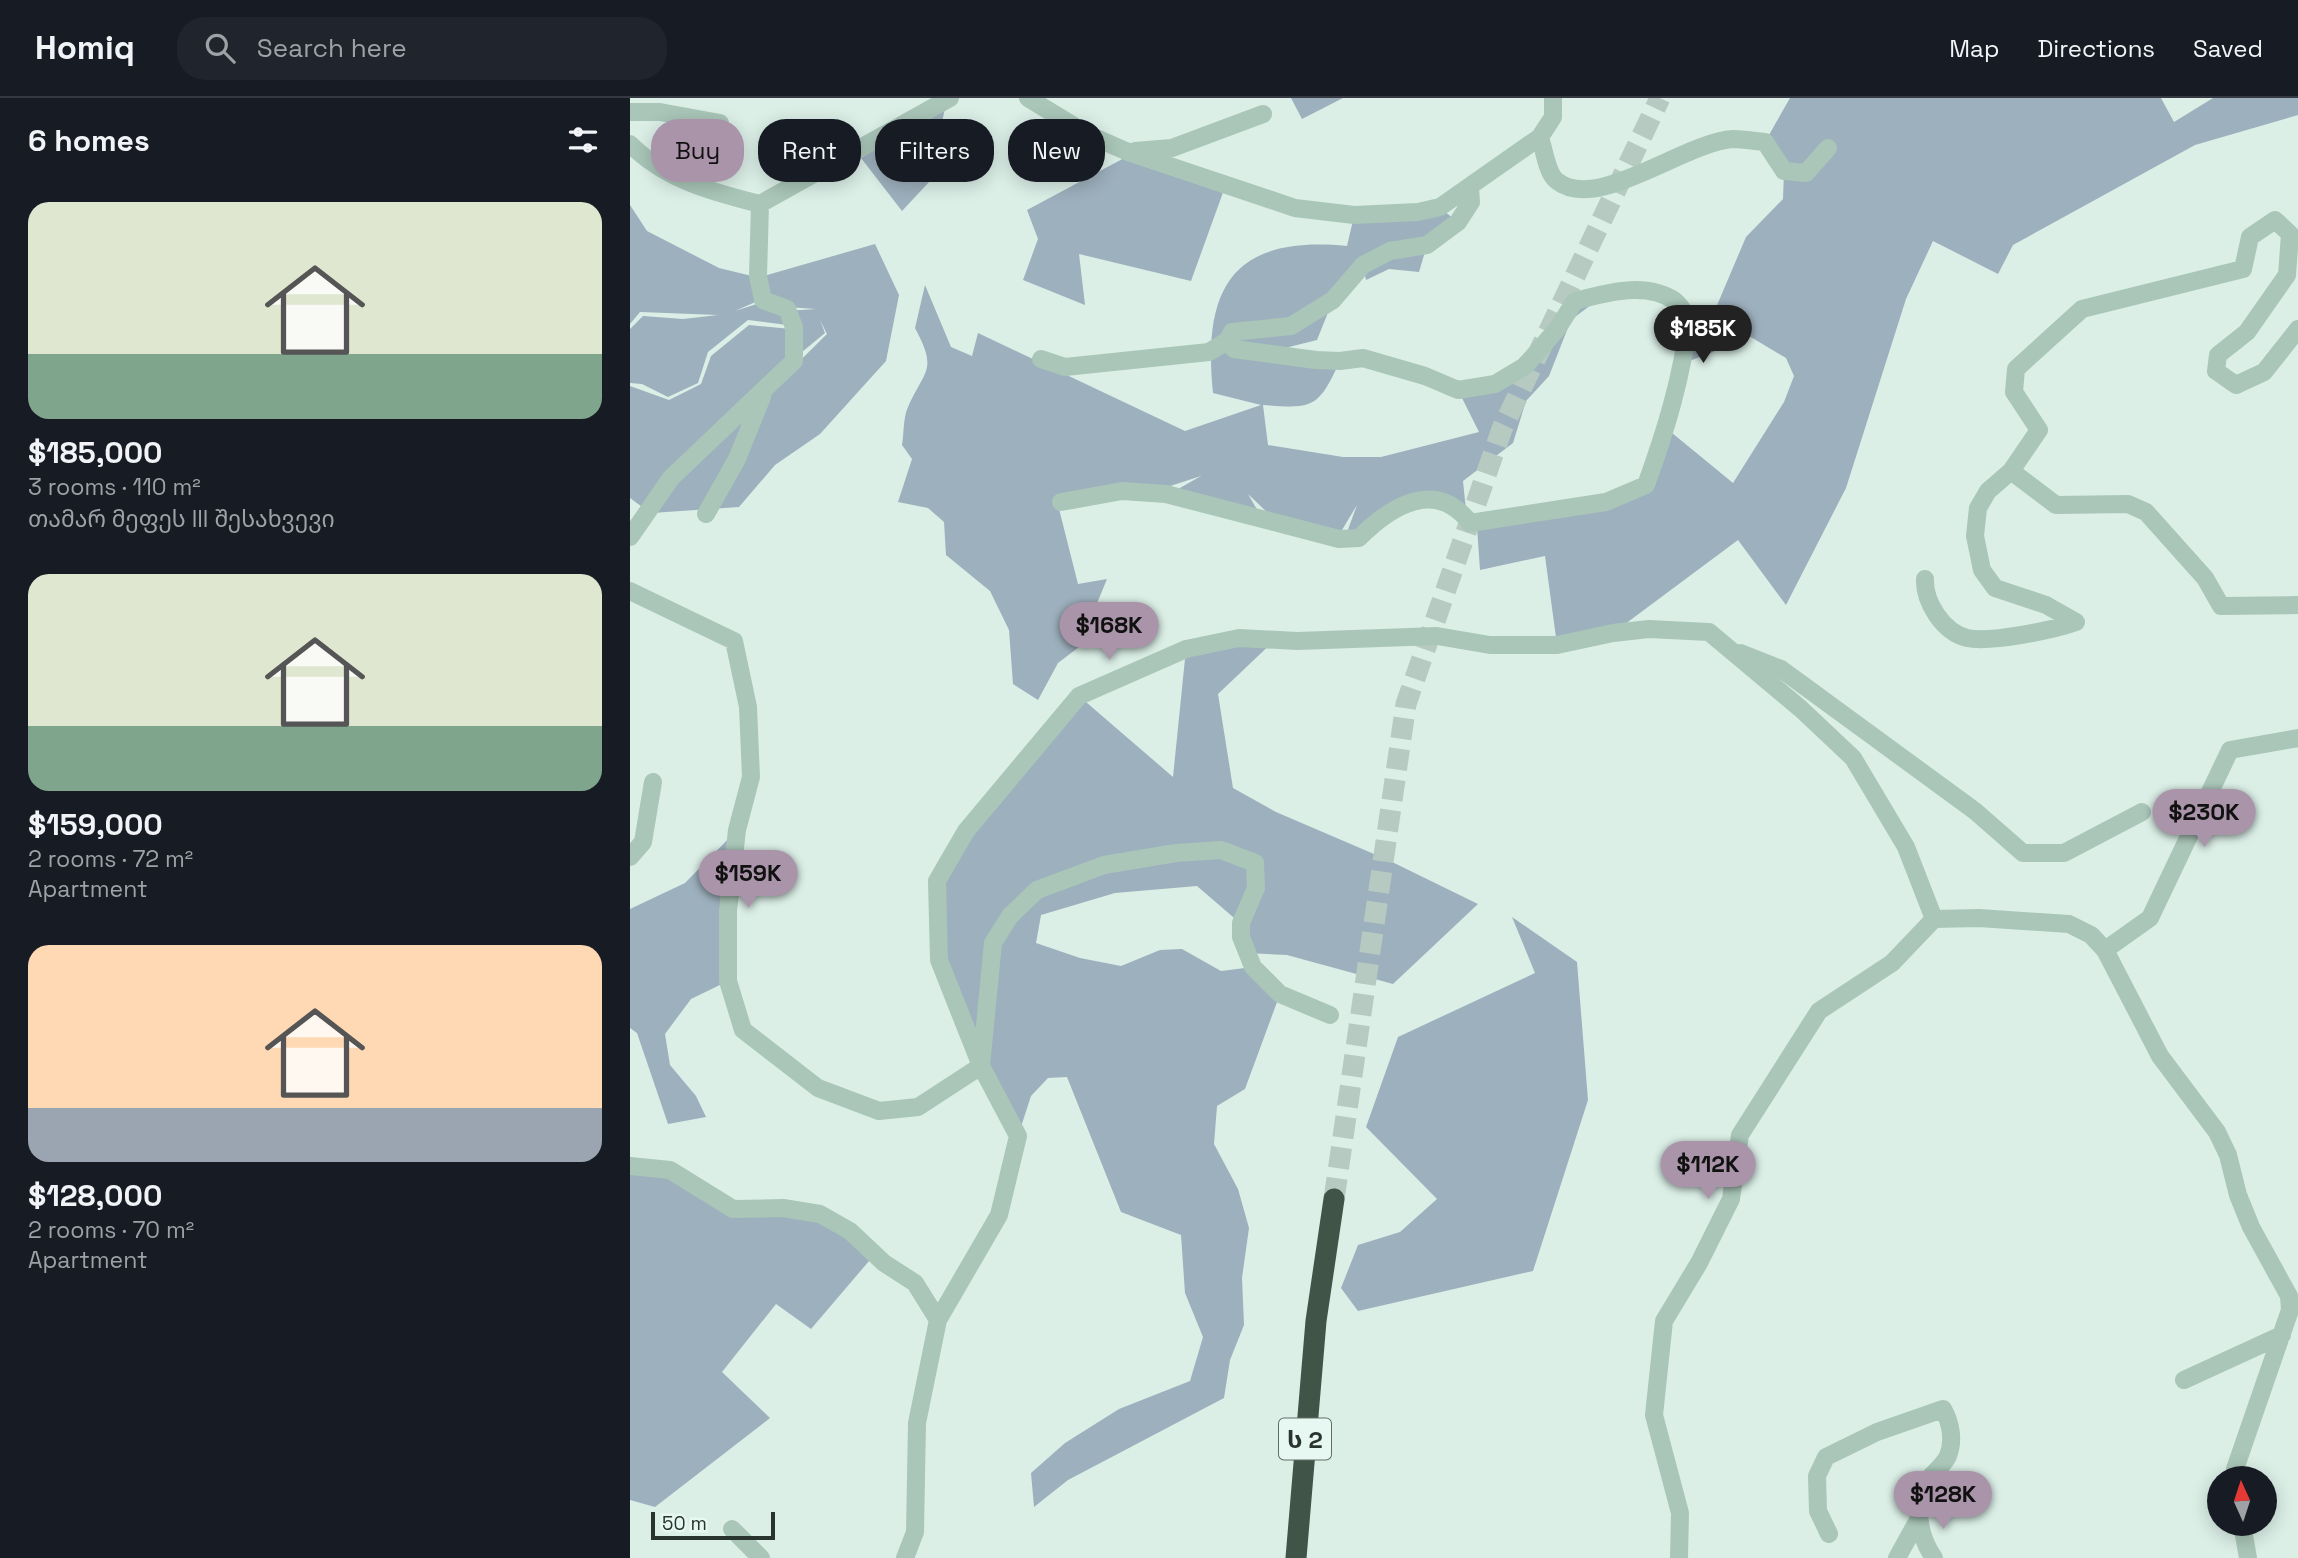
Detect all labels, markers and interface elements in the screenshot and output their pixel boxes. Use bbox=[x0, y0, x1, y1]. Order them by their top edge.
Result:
search box bbox=[177, 17, 667, 80]
text: Homiq bbox=[35, 27, 135, 69]
icon: search bbox=[201, 29, 239, 67]
text: Search here bbox=[257, 31, 407, 65]
text: Map bbox=[1949, 33, 1999, 64]
text: Directions bbox=[2037, 33, 2155, 64]
text: Saved bbox=[2193, 33, 2263, 64]
chip: Buy bbox=[651, 119, 744, 182]
chip: Rent bbox=[758, 119, 861, 182]
chip: Filters bbox=[875, 119, 994, 182]
chip: New bbox=[1008, 119, 1105, 182]
text: 6 homes bbox=[28, 121, 150, 160]
icon: filters bbox=[564, 121, 602, 159]
icon: home bbox=[252, 247, 378, 373]
pin: $185K bbox=[1654, 306, 1752, 365]
text: $185K bbox=[1670, 313, 1736, 343]
text: $185,000 bbox=[28, 433, 163, 472]
text: 3 rooms · 110 m² bbox=[28, 472, 201, 502]
text: თამარ მეფეს III შესახვევი bbox=[28, 504, 335, 534]
pin: $168K bbox=[1060, 602, 1158, 662]
text: $168K bbox=[1076, 610, 1142, 640]
icon: home bbox=[252, 619, 378, 745]
pin: $230K bbox=[2155, 790, 2253, 849]
text: $230K bbox=[2169, 797, 2239, 827]
text: $159,000 bbox=[28, 805, 163, 844]
text: 2 rooms · 72 m² bbox=[28, 844, 193, 874]
pin: $159K bbox=[699, 850, 797, 910]
text: $159K bbox=[715, 858, 781, 888]
text: Apartment bbox=[28, 874, 148, 904]
icon: home bbox=[252, 990, 378, 1116]
pin: $112K bbox=[1659, 1142, 1757, 1201]
text: $112K bbox=[1677, 1149, 1739, 1179]
text: $128,000 bbox=[28, 1176, 162, 1215]
text: 2 rooms · 70 m² bbox=[28, 1215, 194, 1245]
text: Apartment bbox=[28, 1245, 148, 1275]
road number: ს 2 bbox=[1279, 1419, 1331, 1460]
north arrow bbox=[2207, 1466, 2277, 1536]
map controls bbox=[2207, 1466, 2277, 1536]
pin: $128K bbox=[1894, 1472, 1992, 1531]
text: $128K bbox=[1910, 1479, 1976, 1509]
scale bar bbox=[651, 1509, 775, 1541]
text: 50 m bbox=[662, 1511, 707, 1536]

